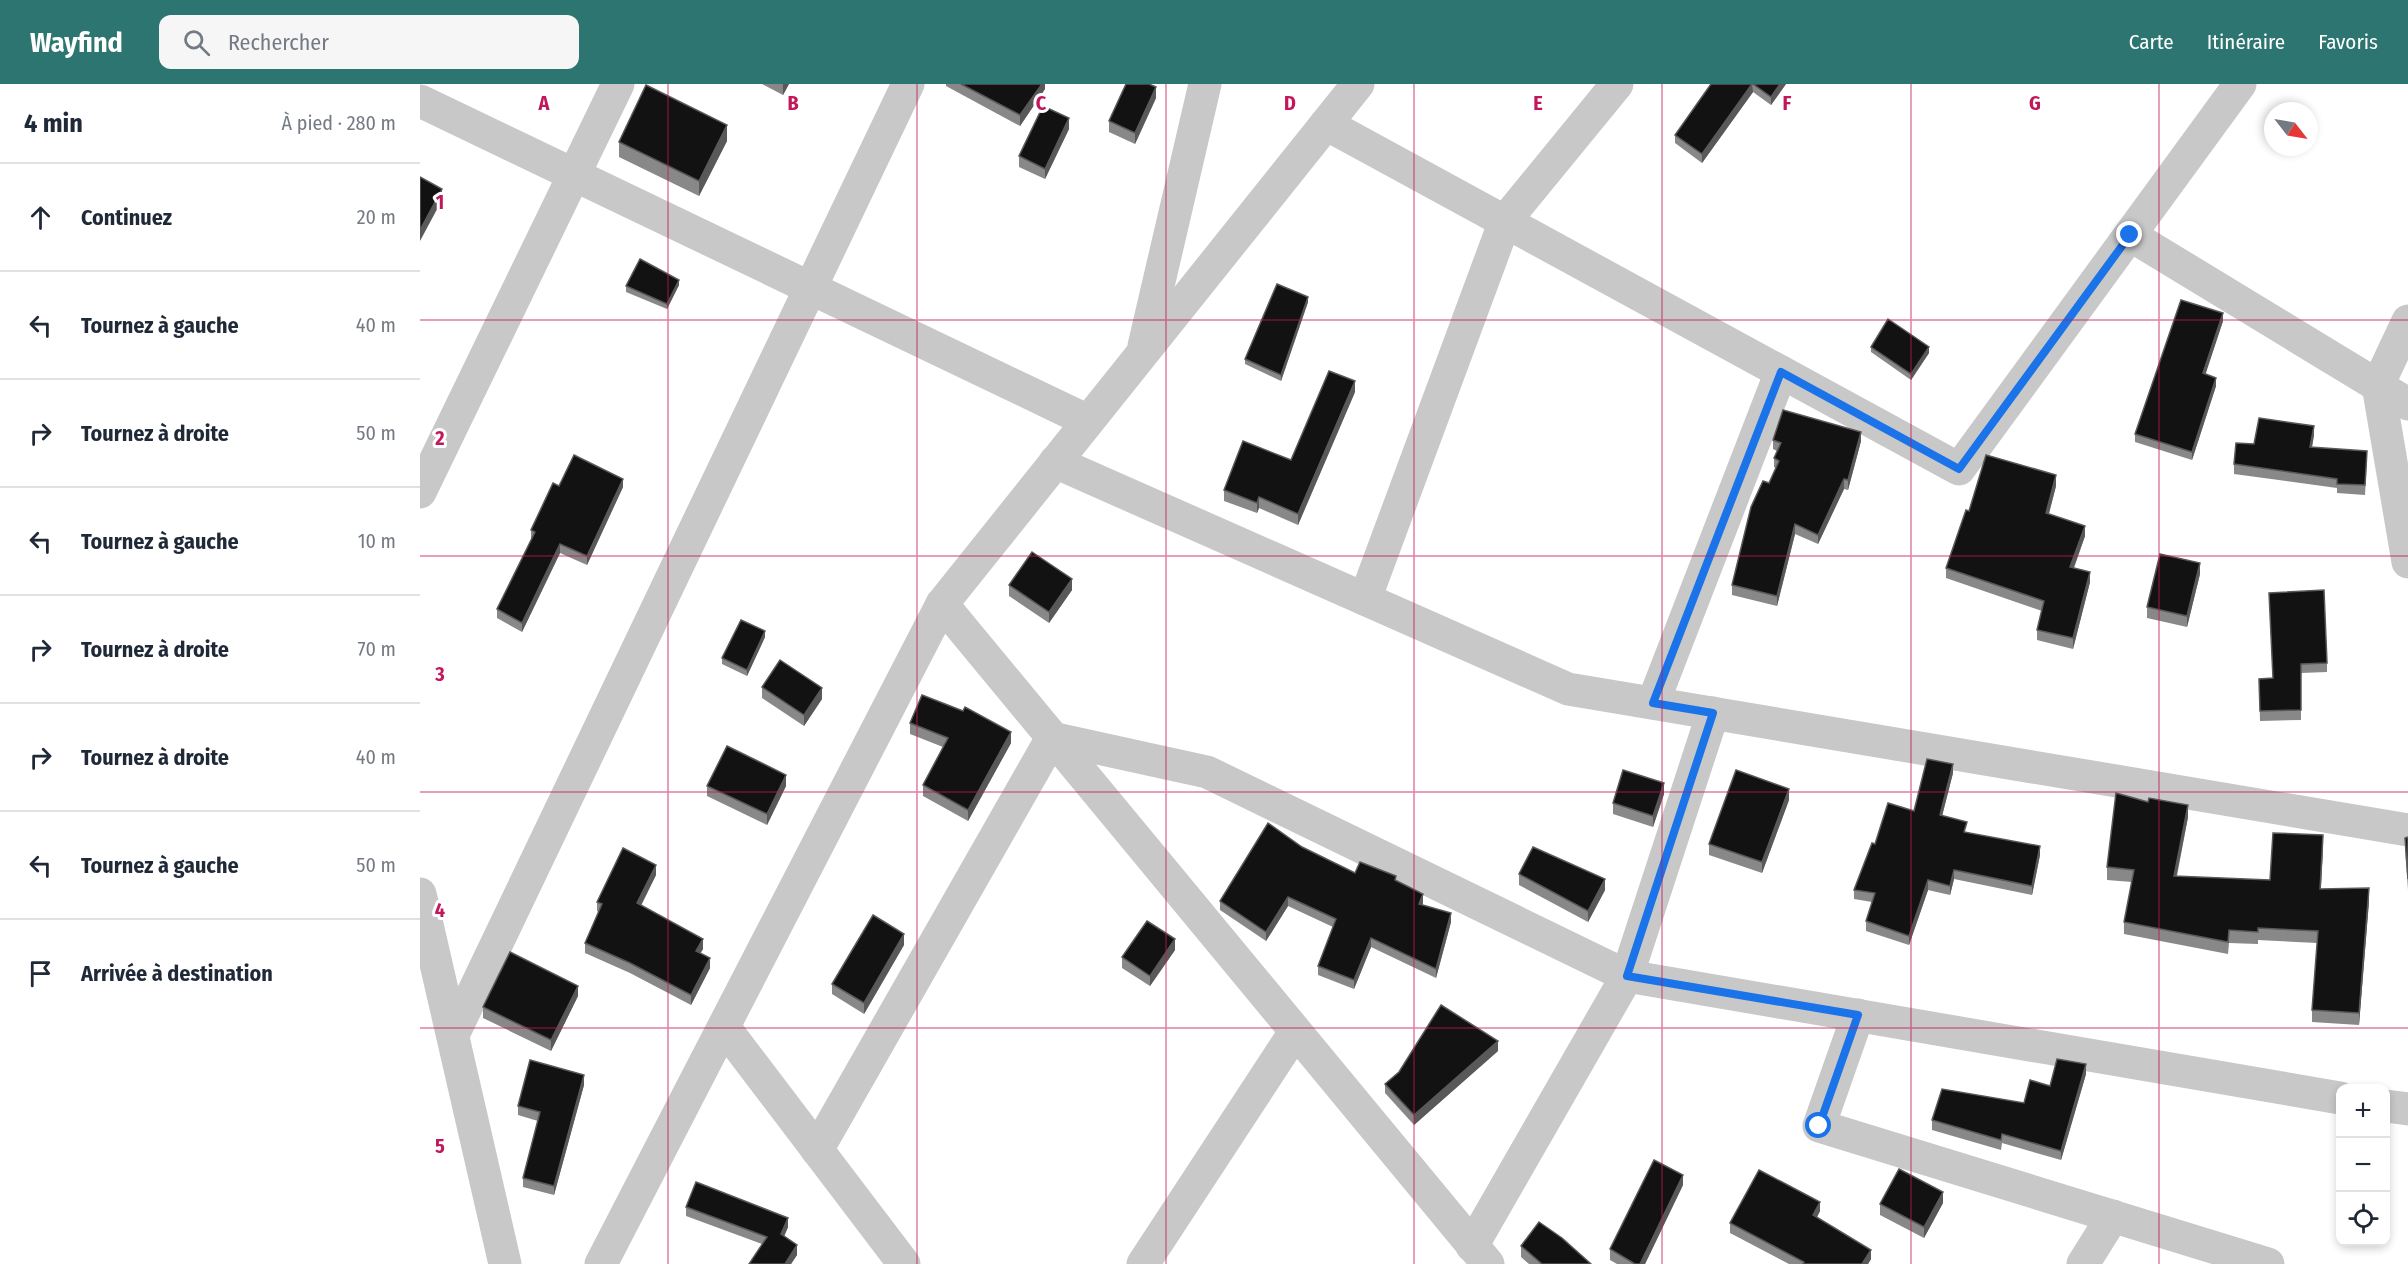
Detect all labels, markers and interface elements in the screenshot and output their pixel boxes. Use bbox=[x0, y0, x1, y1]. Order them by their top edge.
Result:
search box bbox=[159, 15, 579, 69]
text: Wayfind bbox=[30, 26, 123, 59]
icon: search bbox=[180, 26, 213, 59]
text: Rechercher bbox=[228, 29, 329, 56]
text: Carte bbox=[2129, 29, 2174, 55]
text: Itinéraire bbox=[2207, 29, 2285, 55]
text: Favoris bbox=[2318, 29, 2378, 55]
text: A bbox=[538, 91, 551, 115]
text: B bbox=[787, 91, 799, 115]
text: C bbox=[1036, 91, 1047, 115]
text: D bbox=[1284, 91, 1296, 115]
text: E bbox=[1533, 91, 1543, 115]
text: F bbox=[1783, 91, 1792, 115]
text: G bbox=[2029, 91, 2041, 115]
north arrow bbox=[2264, 102, 2318, 156]
text: 4 min bbox=[24, 108, 83, 139]
text: À pied · 280 m bbox=[282, 111, 396, 135]
text: 1 bbox=[436, 190, 444, 214]
icon: ahead bbox=[24, 201, 57, 234]
text: Continuez bbox=[81, 204, 172, 231]
text: 20 m bbox=[357, 205, 396, 229]
route end bbox=[2116, 221, 2142, 247]
icon: left bbox=[24, 309, 57, 342]
text: Tournez à gauche bbox=[81, 312, 239, 339]
text: 40 m bbox=[356, 313, 396, 337]
icon: right bbox=[24, 417, 57, 450]
text: Tournez à droite bbox=[81, 420, 229, 447]
text: 50 m bbox=[356, 421, 396, 445]
text: 2 bbox=[434, 426, 445, 450]
icon: left bbox=[24, 525, 57, 558]
text: Tournez à gauche bbox=[81, 528, 239, 555]
text: 10 m bbox=[358, 529, 396, 553]
icon: right bbox=[24, 633, 57, 666]
text: Tournez à droite bbox=[81, 636, 229, 663]
text: 70 m bbox=[358, 637, 396, 661]
text: 3 bbox=[434, 662, 445, 686]
icon: right bbox=[24, 741, 57, 774]
text: Tournez à droite bbox=[81, 744, 229, 771]
text: 40 m bbox=[356, 745, 396, 769]
icon: left bbox=[24, 849, 57, 882]
text: Tournez à gauche bbox=[81, 852, 239, 879]
text: 50 m bbox=[356, 853, 396, 877]
text: 4 bbox=[435, 898, 445, 922]
icon: arrive bbox=[24, 957, 57, 990]
text: Arrivée à destination bbox=[81, 960, 273, 987]
map controls bbox=[2336, 1084, 2390, 1246]
button: + bbox=[2336, 1084, 2390, 1138]
route start bbox=[1805, 1112, 1831, 1138]
text: 5 bbox=[435, 1134, 445, 1158]
button: − bbox=[2336, 1138, 2390, 1192]
button: locate bbox=[2336, 1192, 2390, 1246]

